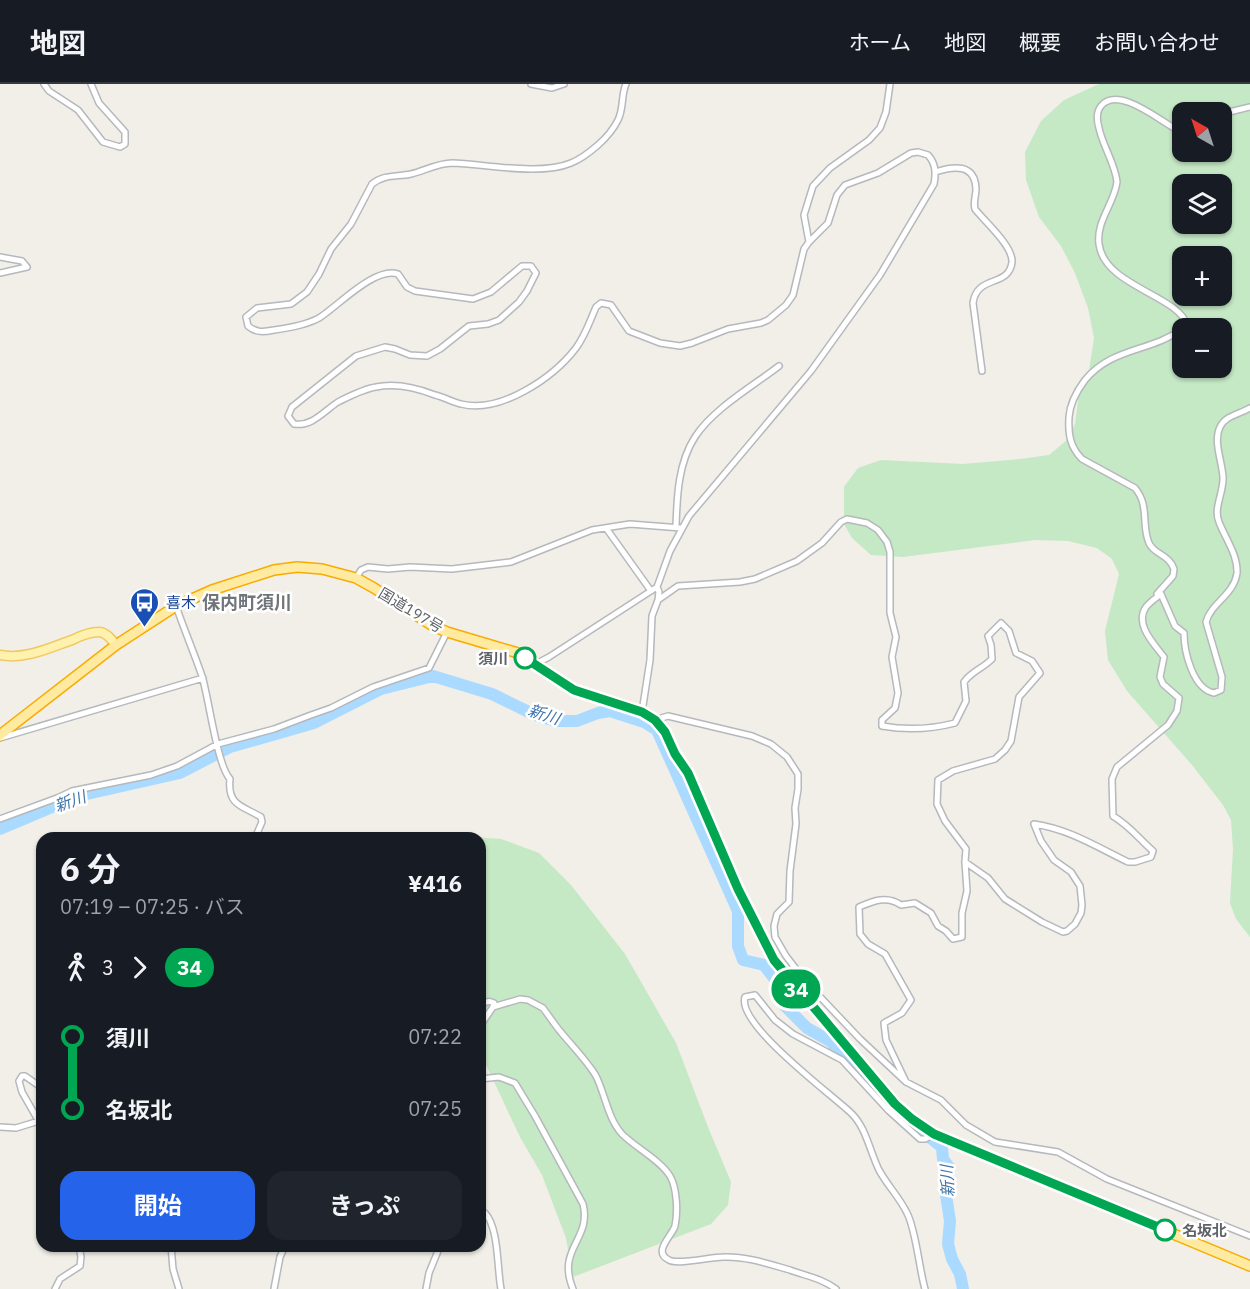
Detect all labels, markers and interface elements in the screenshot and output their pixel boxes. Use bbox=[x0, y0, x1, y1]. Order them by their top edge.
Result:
text: 地図 bbox=[30, 24, 86, 61]
text: ホーム bbox=[849, 28, 911, 56]
text: 地図 bbox=[944, 28, 986, 56]
text: 概要 bbox=[1019, 28, 1061, 56]
text: お問い合わせ bbox=[1094, 28, 1220, 56]
north arrow bbox=[1172, 102, 1232, 162]
map controls bbox=[1172, 102, 1232, 378]
button: layers bbox=[1172, 174, 1232, 234]
button: + bbox=[1172, 246, 1232, 306]
button: − bbox=[1172, 318, 1232, 378]
street label: 国道197号 bbox=[375, 583, 447, 637]
bus stop icon: 喜木 bbox=[129, 586, 161, 628]
district label: 保内町須川 bbox=[202, 591, 292, 614]
place label: 喜木 bbox=[166, 593, 196, 612]
marker: 須川 bbox=[514, 647, 536, 669]
place label: 須川 bbox=[478, 649, 508, 668]
water label: 新川 bbox=[526, 700, 564, 729]
water label: 新川 bbox=[52, 785, 90, 816]
text: 6 分 bbox=[60, 847, 121, 890]
text: ¥416 bbox=[408, 869, 462, 898]
text: 07:19 – 07:25 · バス bbox=[60, 893, 245, 920]
icon: walk bbox=[60, 951, 93, 984]
icon: forward bbox=[123, 951, 156, 984]
text: 34 bbox=[177, 953, 202, 981]
text: 3 bbox=[102, 954, 114, 981]
line badge: 34 bbox=[769, 970, 823, 1008]
text: 34 bbox=[783, 975, 809, 1003]
text: 須川 bbox=[106, 1023, 150, 1052]
text: 07:22 bbox=[408, 1023, 462, 1050]
text: 名坂北 bbox=[106, 1095, 172, 1124]
text: 07:25 bbox=[408, 1095, 462, 1122]
water label: 新川 bbox=[936, 1163, 958, 1198]
button: 開始 bbox=[60, 1171, 255, 1240]
button: きっぷ bbox=[267, 1171, 462, 1240]
marker: 名坂北 bbox=[1154, 1219, 1176, 1241]
place label: 名坂北 bbox=[1182, 1221, 1227, 1240]

